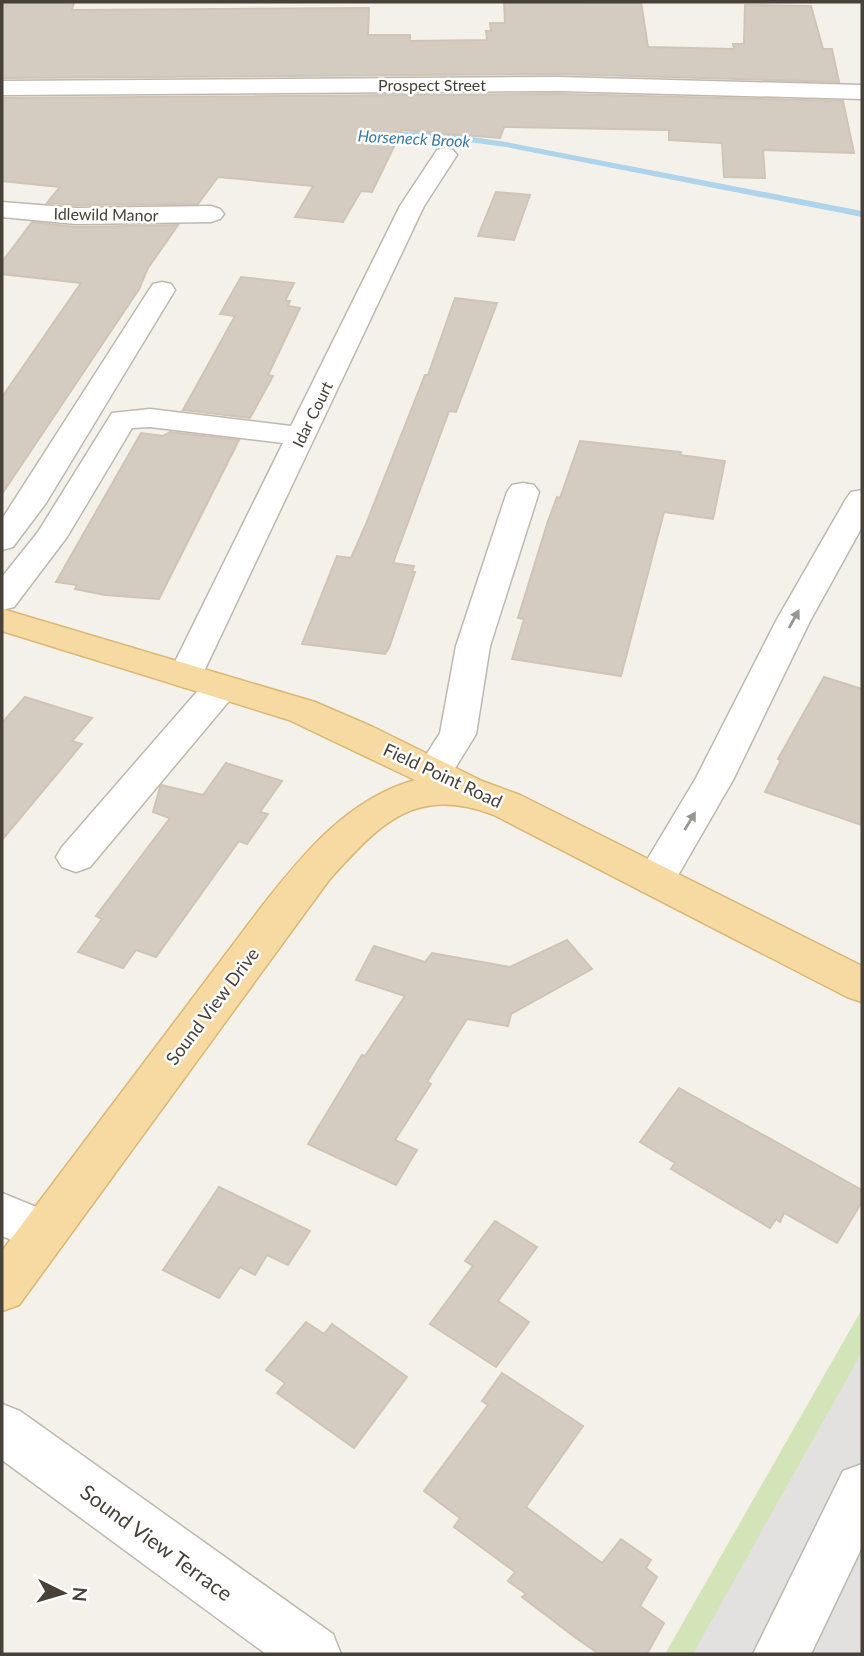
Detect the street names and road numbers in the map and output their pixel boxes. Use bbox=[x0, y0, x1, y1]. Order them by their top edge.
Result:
street label: Prospect Street bbox=[378, 75, 486, 94]
street label: Idlewild Manor bbox=[53, 204, 159, 224]
street label: Idar Court bbox=[288, 378, 336, 450]
street label: Field Point Road bbox=[380, 738, 506, 812]
street label: Sound View Drive bbox=[161, 943, 263, 1069]
street label: Sound View Terrace bbox=[76, 1479, 238, 1605]

